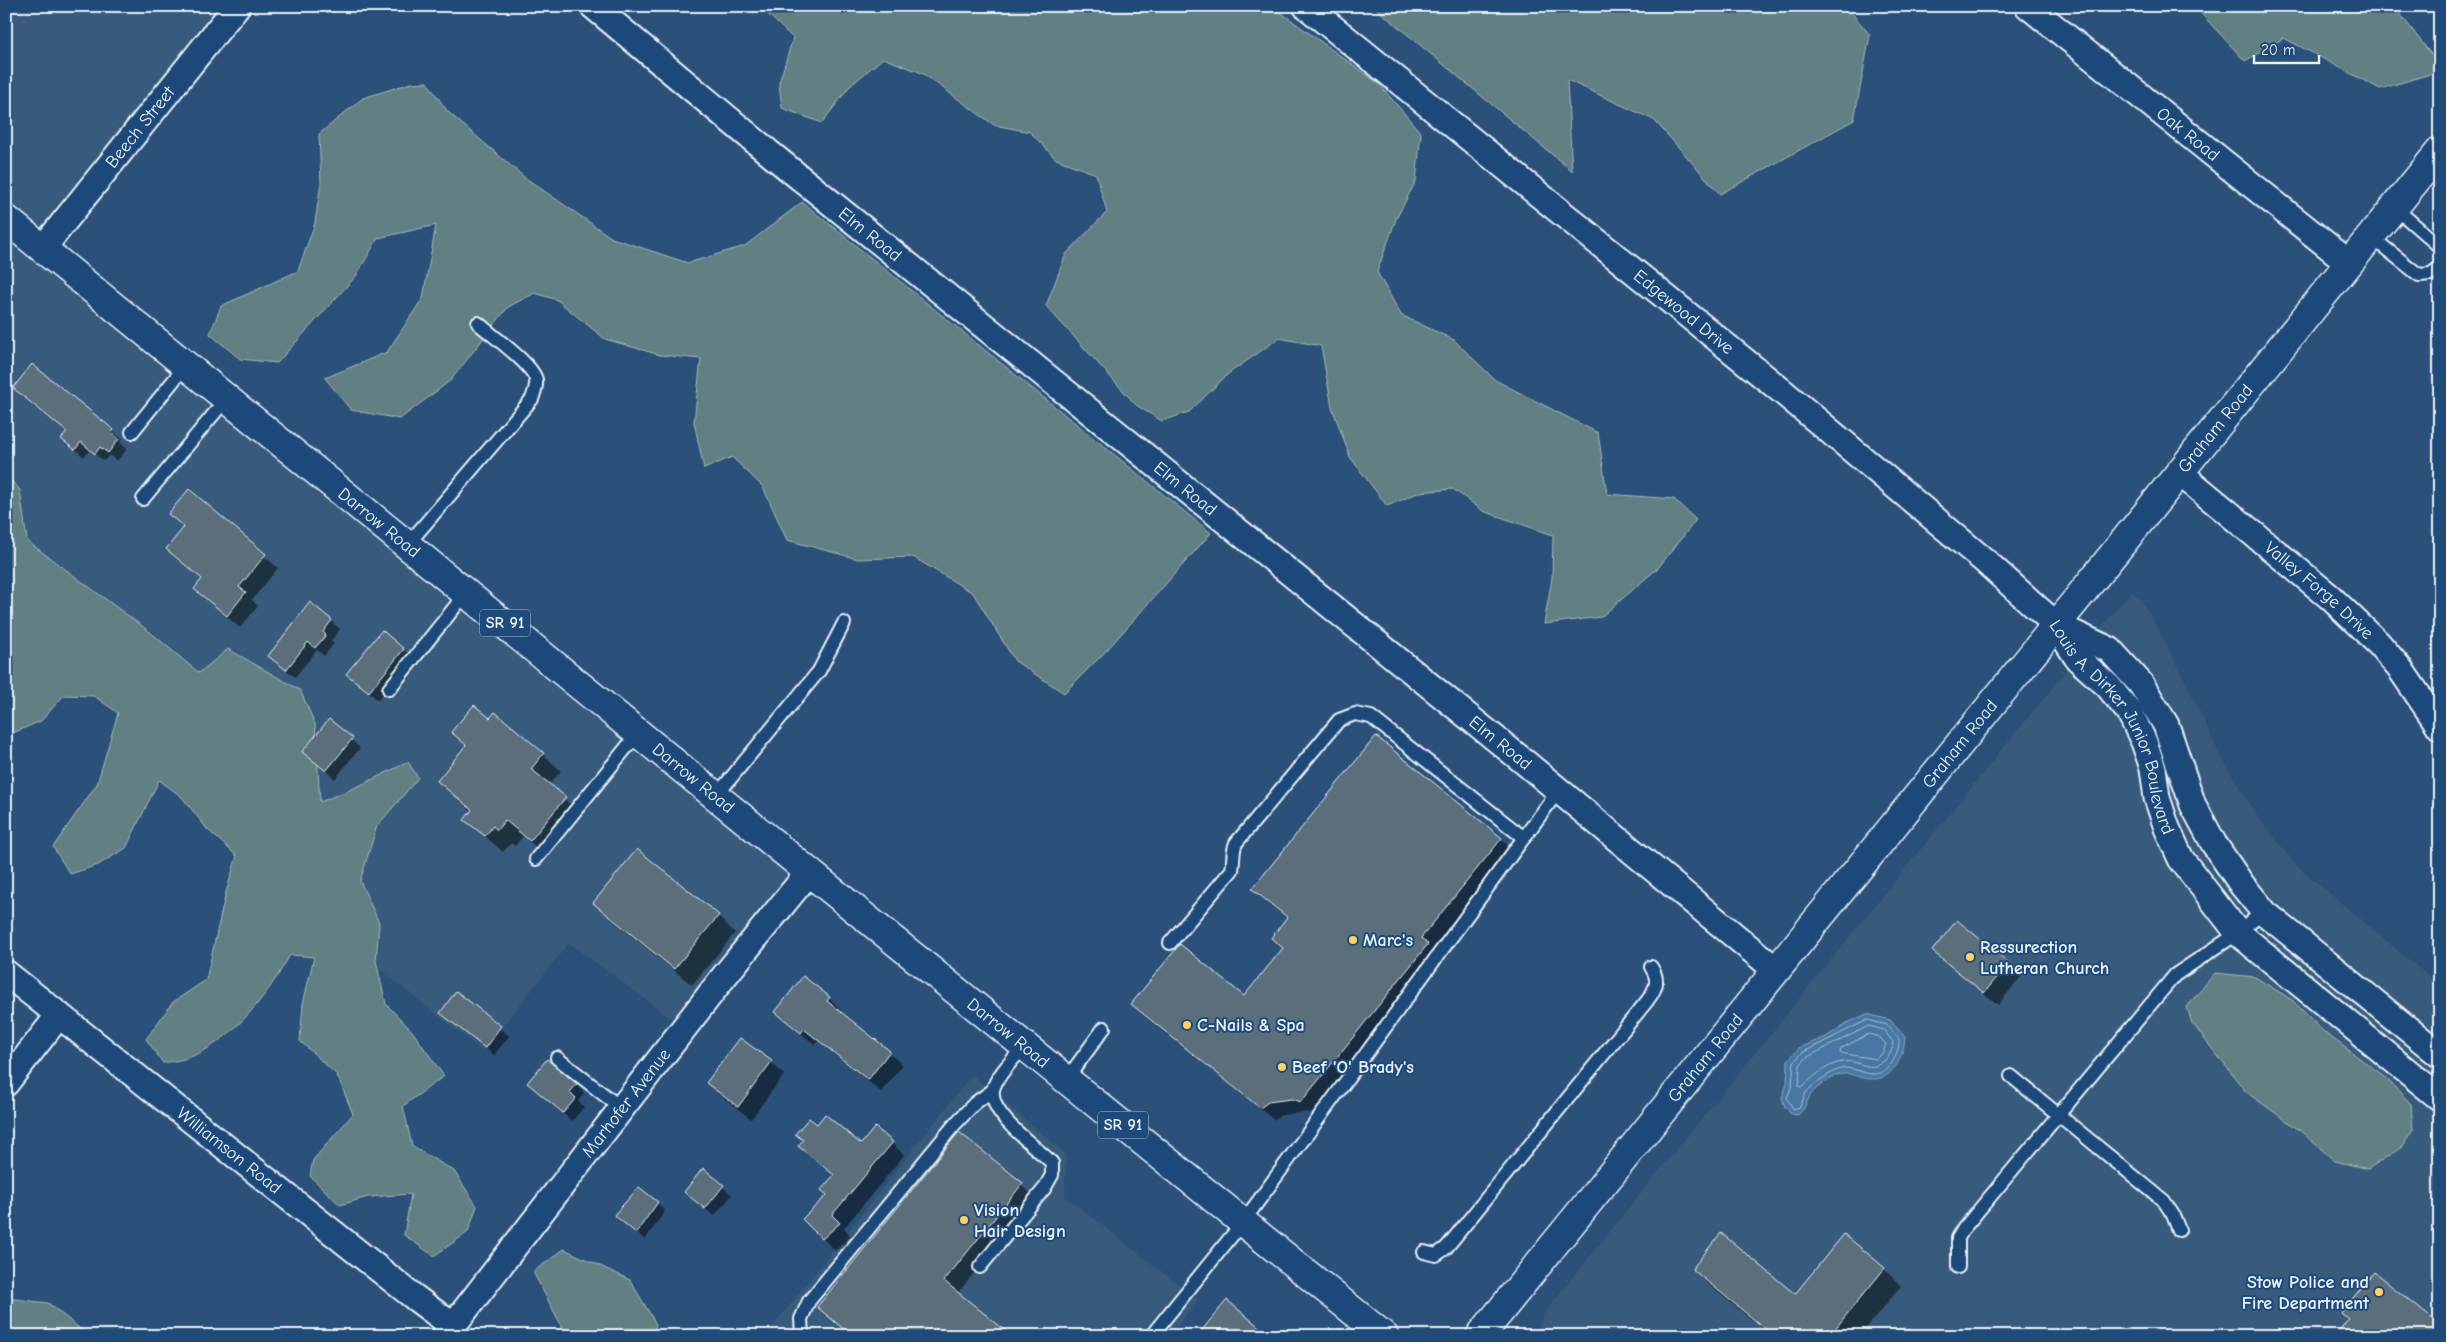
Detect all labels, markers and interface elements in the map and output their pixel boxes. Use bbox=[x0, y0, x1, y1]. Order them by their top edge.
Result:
scale bar bbox=[2254, 32, 2318, 64]
text: 20 m bbox=[2261, 41, 2295, 59]
street label: Beech Street bbox=[101, 81, 180, 172]
street label: Oak Road bbox=[2152, 103, 2224, 166]
street label: Elm Road bbox=[834, 203, 906, 266]
street label: Edgewood Drive bbox=[1629, 265, 1738, 359]
street label: Graham Road bbox=[2173, 380, 2257, 477]
street label: Elm Road bbox=[1150, 457, 1221, 520]
street label: Darrow Road bbox=[334, 483, 424, 562]
street label: Valley Forge Drive bbox=[2260, 537, 2378, 644]
road number: SR 91 bbox=[480, 610, 530, 636]
street label: Louis A. Dirker Junior Boulevard bbox=[2045, 616, 2179, 838]
street label: Graham Road bbox=[1918, 695, 2002, 792]
street label: Elm Road bbox=[1465, 711, 1536, 774]
street label: Darrow Road bbox=[648, 738, 739, 818]
place label: Marc's bbox=[1363, 930, 1414, 951]
marker: Marc's bbox=[1347, 934, 1359, 946]
place label: Ressurection Lutheran Church bbox=[1980, 937, 2109, 979]
marker: Ressurection Lutheran Church bbox=[1964, 951, 1976, 963]
street label: Darrow Road bbox=[963, 993, 1054, 1072]
street label: Graham Road bbox=[1663, 1009, 1747, 1106]
place label: C-Nails & Spa bbox=[1197, 1015, 1305, 1036]
marker: C-Nails & Spa bbox=[1181, 1019, 1193, 1031]
street label: Marhofer Avenue bbox=[577, 1044, 675, 1162]
place label: Beef 'O' Brady's bbox=[1292, 1057, 1414, 1078]
marker: Beef 'O' Brady's bbox=[1276, 1061, 1288, 1073]
street label: Williamson Road bbox=[173, 1102, 286, 1198]
road number: SR 91 bbox=[1098, 1112, 1148, 1138]
place label: Vision Hair Design bbox=[974, 1200, 1066, 1242]
marker: Vision Hair Design bbox=[958, 1214, 970, 1226]
place label: Stow Police and Fire Department bbox=[2242, 1272, 2370, 1314]
marker: Stow Police and Fire Department bbox=[2373, 1286, 2385, 1298]

